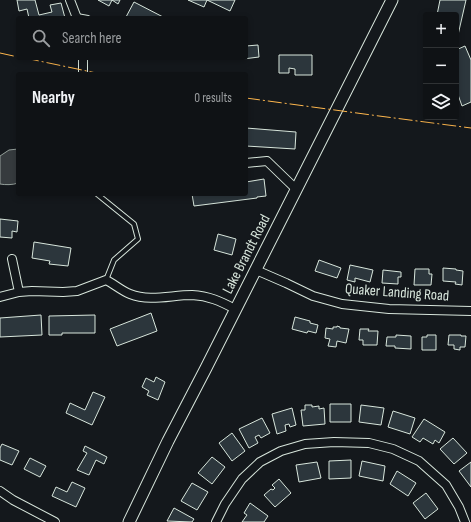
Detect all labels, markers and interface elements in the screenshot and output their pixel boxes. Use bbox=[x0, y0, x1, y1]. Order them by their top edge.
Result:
map controls bbox=[423, 12, 459, 120]
button: + bbox=[423, 12, 459, 48]
search box bbox=[16, 16, 248, 60]
icon: search bbox=[30, 27, 52, 49]
text: Search here bbox=[62, 29, 122, 48]
button: − bbox=[423, 48, 459, 84]
button: layers bbox=[423, 84, 459, 120]
text: Nearby bbox=[32, 88, 75, 108]
text: 0 results bbox=[194, 90, 232, 106]
street label: Lake Brandt Road bbox=[218, 211, 275, 297]
street label: Quaker Landing Road bbox=[344, 279, 450, 306]

